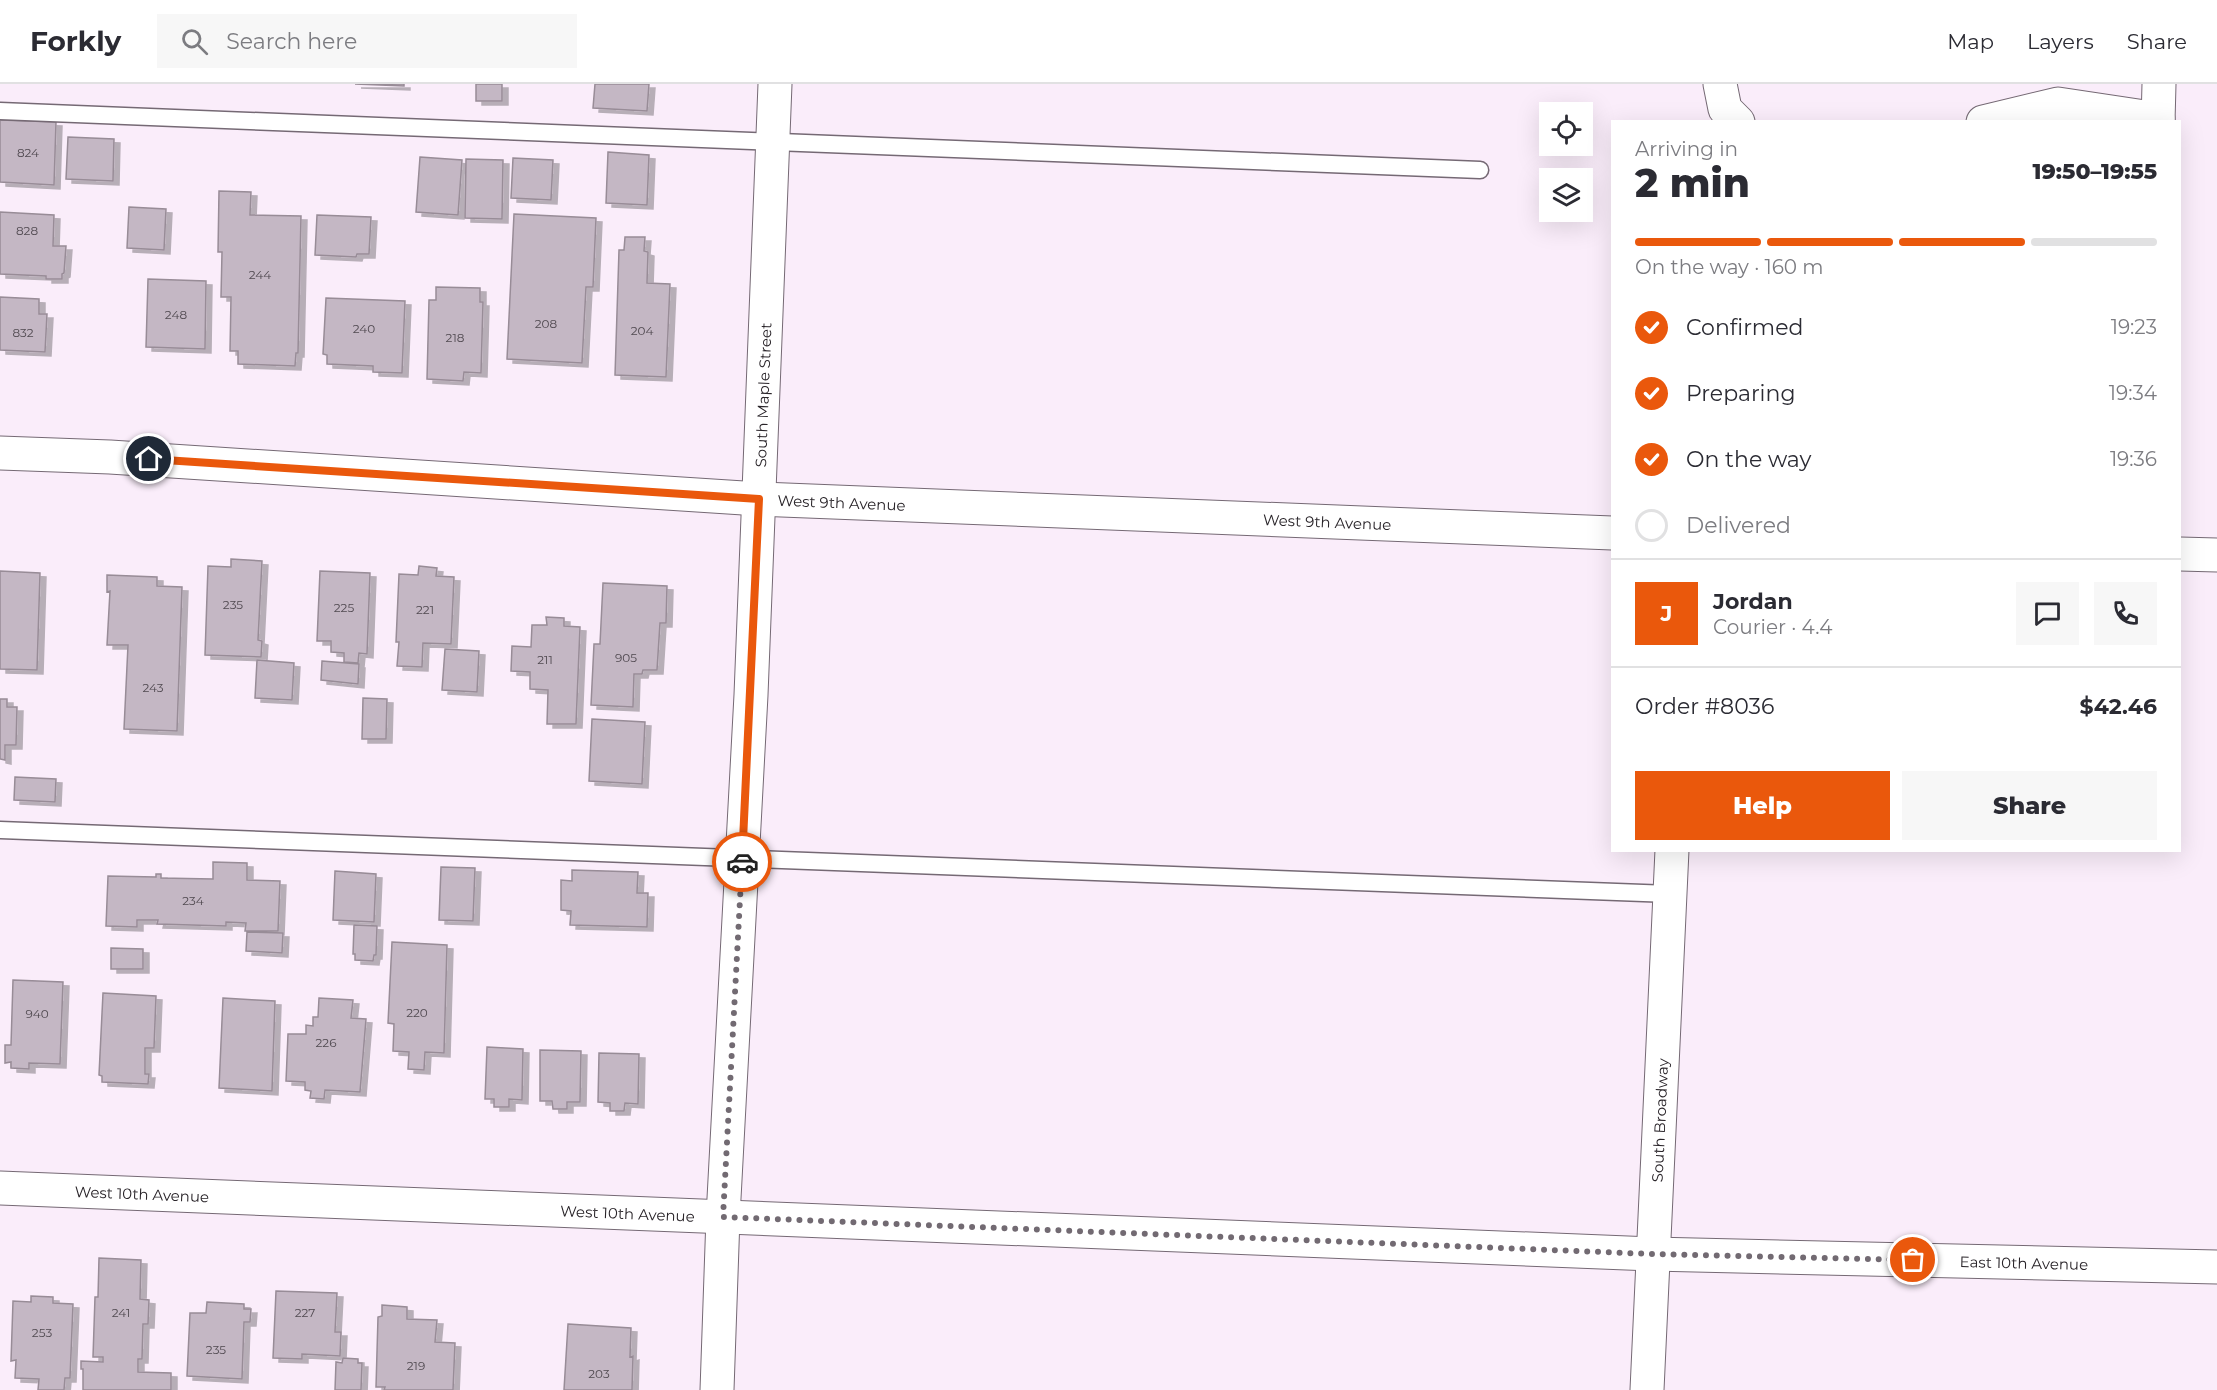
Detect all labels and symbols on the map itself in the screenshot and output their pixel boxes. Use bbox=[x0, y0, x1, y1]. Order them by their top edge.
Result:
house number: 824 bbox=[17, 145, 39, 160]
house number: 828 bbox=[16, 223, 38, 238]
house number: 244 bbox=[249, 267, 271, 282]
house number: 248 bbox=[165, 307, 187, 322]
house number: 208 bbox=[535, 316, 558, 331]
house number: 240 bbox=[353, 321, 375, 336]
street label: South Maple Street bbox=[750, 322, 775, 468]
house number: 204 bbox=[631, 323, 653, 338]
house number: 832 bbox=[12, 325, 34, 340]
house number: 218 bbox=[446, 330, 465, 345]
pin bbox=[123, 433, 174, 484]
street label: West 9th Avenue bbox=[777, 490, 906, 514]
street label: West 9th Avenue bbox=[1263, 510, 1392, 534]
house number: 235 bbox=[223, 597, 243, 612]
house number: 225 bbox=[334, 600, 354, 615]
house number: 221 bbox=[416, 602, 434, 617]
house number: 905 bbox=[615, 650, 637, 665]
house number: 211 bbox=[537, 652, 553, 667]
house number: 243 bbox=[142, 680, 164, 695]
courier bbox=[712, 832, 772, 892]
house number: 234 bbox=[182, 893, 204, 908]
house number: 220 bbox=[406, 1005, 428, 1020]
house number: 940 bbox=[25, 1006, 49, 1021]
house number: 226 bbox=[316, 1035, 336, 1050]
street label: South Broadway bbox=[1647, 1057, 1672, 1183]
street label: West 10th Avenue bbox=[74, 1181, 210, 1206]
street label: West 10th Avenue bbox=[560, 1201, 695, 1225]
pin bbox=[1887, 1234, 1938, 1285]
street label: East 10th Avenue bbox=[1959, 1252, 2088, 1274]
house number: 241 bbox=[112, 1305, 130, 1320]
house number: 227 bbox=[295, 1305, 315, 1320]
house number: 253 bbox=[32, 1325, 52, 1340]
house number: 235 bbox=[206, 1342, 226, 1357]
house number: 219 bbox=[407, 1358, 425, 1373]
house number: 203 bbox=[588, 1366, 610, 1381]

